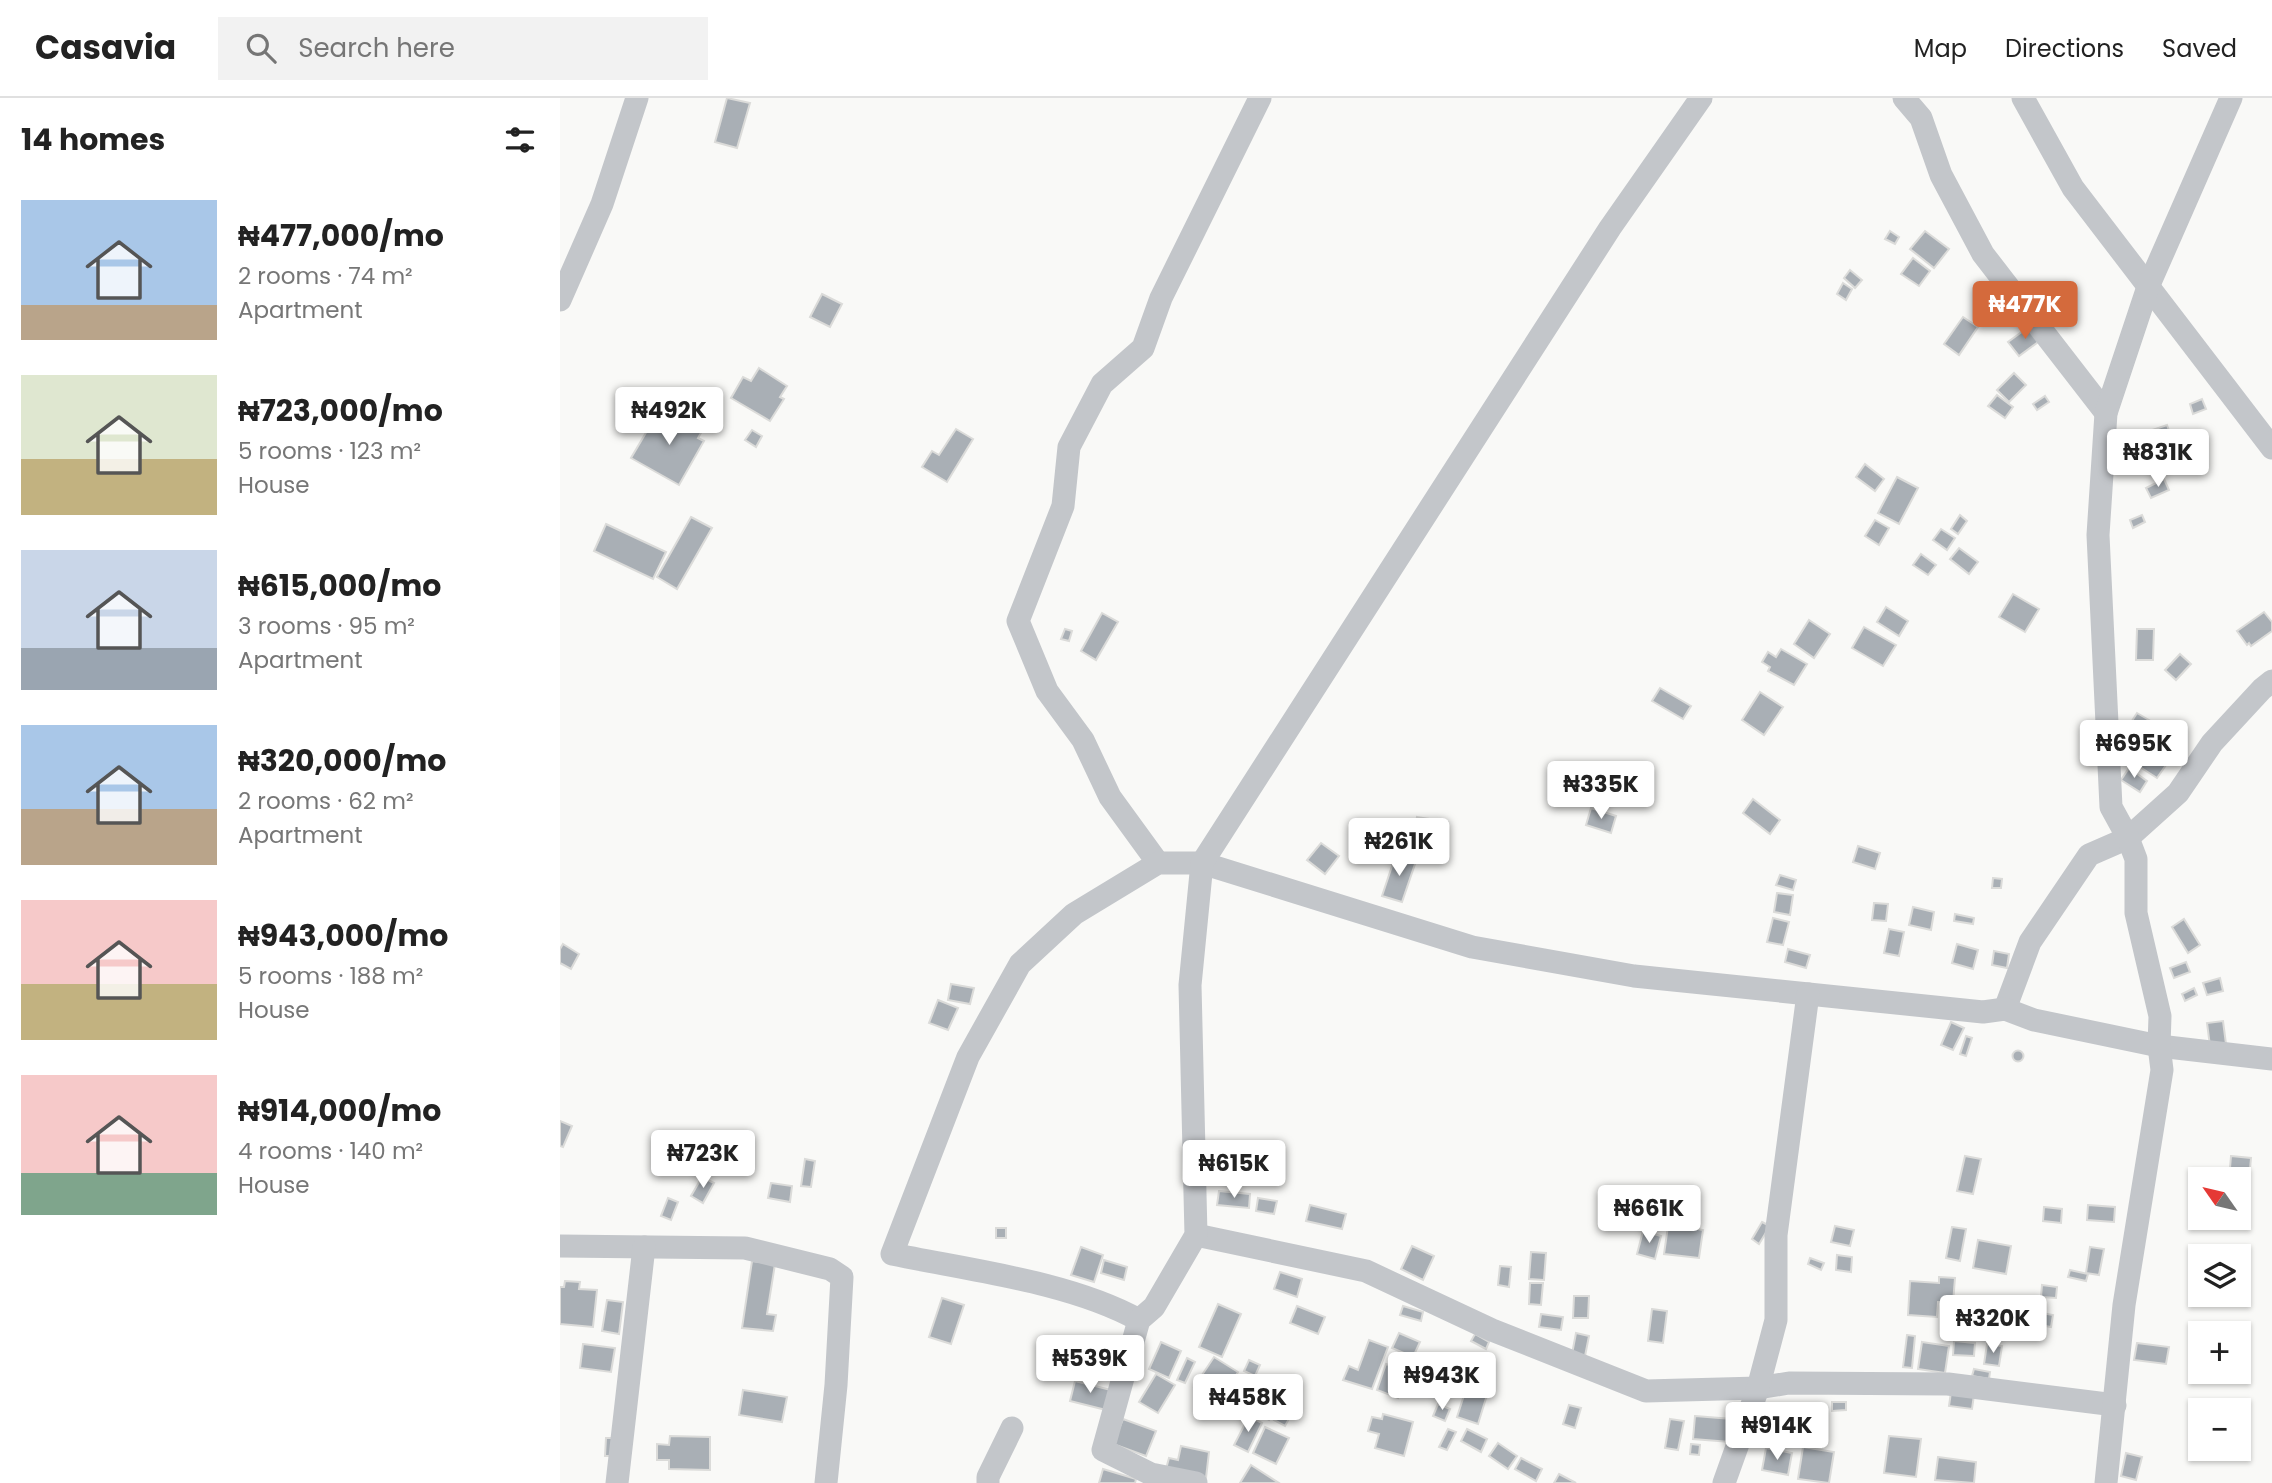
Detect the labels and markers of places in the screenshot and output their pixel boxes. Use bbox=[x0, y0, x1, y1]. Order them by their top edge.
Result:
pin: ₦477K bbox=[1976, 282, 2074, 341]
pin: ₦492K bbox=[620, 388, 718, 447]
pin: ₦831K bbox=[2109, 430, 2207, 489]
pin: ₦695K bbox=[2085, 720, 2183, 780]
pin: ₦335K bbox=[1552, 762, 1650, 821]
pin: ₦261K bbox=[1350, 818, 1448, 878]
pin: ₦723K bbox=[654, 1130, 752, 1190]
pin: ₦615K bbox=[1185, 1140, 1283, 1200]
pin: ₦661K bbox=[1600, 1186, 1698, 1245]
pin: ₦320K bbox=[1944, 1296, 2042, 1355]
pin: ₦539K bbox=[1041, 1336, 1139, 1395]
pin: ₦943K bbox=[1393, 1352, 1491, 1412]
pin: ₦458K bbox=[1199, 1374, 1297, 1434]
pin: ₦914K bbox=[1728, 1402, 1826, 1462]

